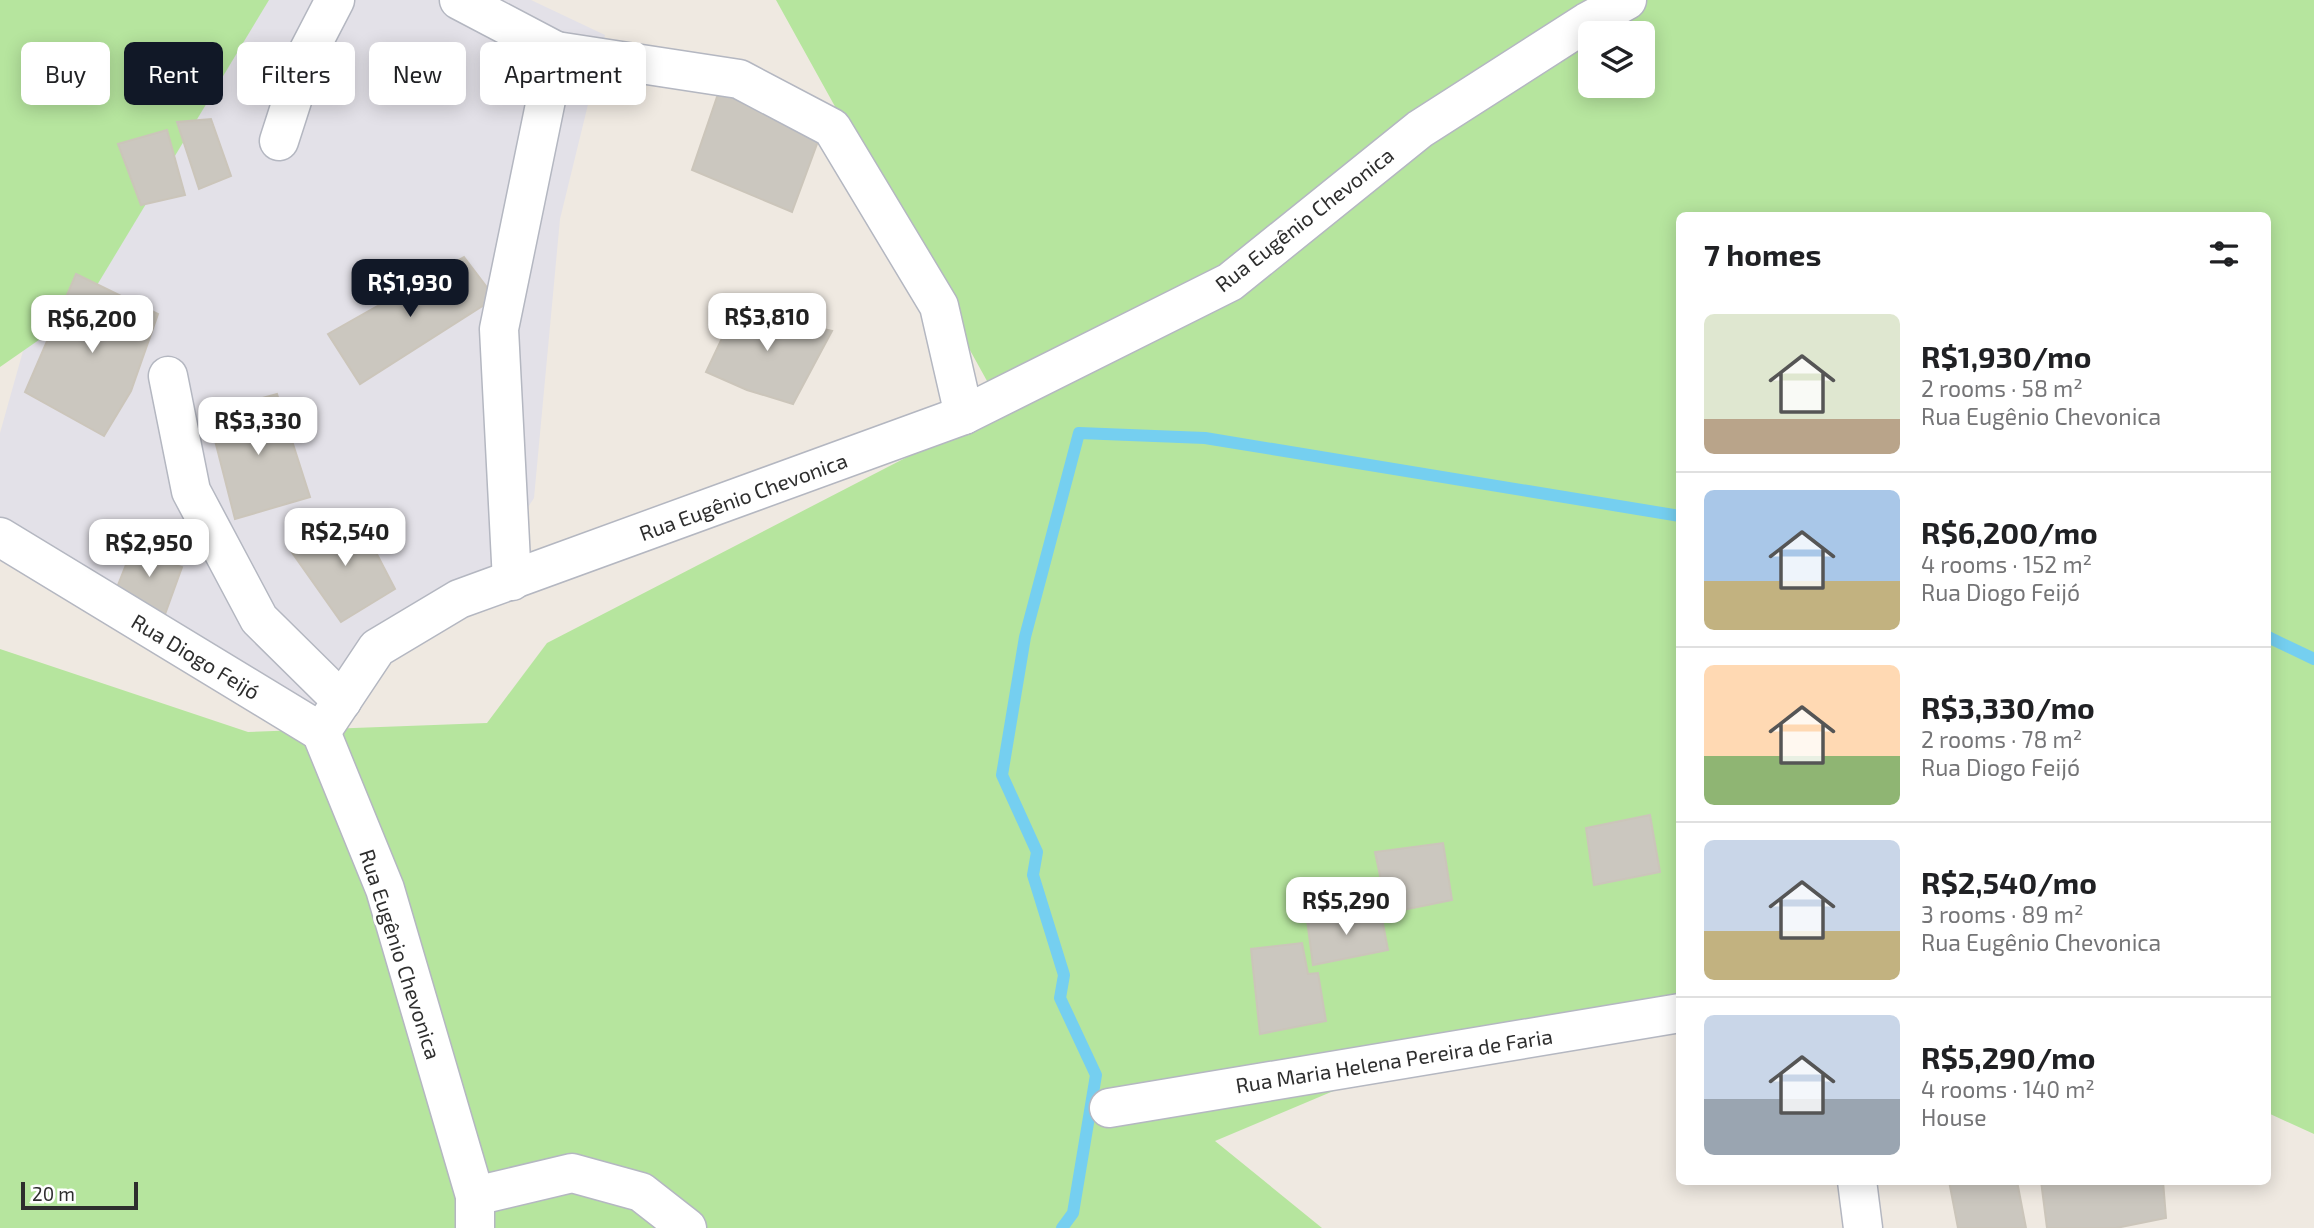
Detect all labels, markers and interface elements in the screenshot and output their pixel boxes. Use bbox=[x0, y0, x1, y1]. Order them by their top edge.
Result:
map controls bbox=[1578, 21, 1655, 98]
button: layers bbox=[1578, 21, 1655, 98]
chip: Buy bbox=[21, 42, 110, 105]
chip: Rent bbox=[124, 42, 223, 105]
chip: Filters bbox=[237, 42, 355, 105]
chip: New bbox=[369, 42, 466, 105]
chip: Apartment bbox=[480, 42, 646, 105]
street label: Rua Eugênio Chevonica bbox=[1210, 142, 1398, 296]
icon: filters bbox=[2205, 235, 2243, 273]
text: 7 homes bbox=[1704, 236, 1821, 272]
pin: R$1,930 bbox=[345, 260, 475, 319]
text: R$1,930 bbox=[368, 268, 452, 296]
pin: R$3,810 bbox=[702, 294, 832, 353]
pin: R$6,200 bbox=[27, 296, 157, 355]
text: R$3,810 bbox=[724, 302, 810, 330]
text: R$6,200 bbox=[47, 304, 137, 332]
text: R$1,930/mo bbox=[1921, 338, 2091, 374]
icon: home bbox=[1760, 342, 1844, 426]
text: 2 rooms · 58 m² bbox=[1921, 374, 2083, 402]
pin: R$3,330 bbox=[193, 398, 323, 457]
text: Rua Eugênio Chevonica bbox=[1921, 402, 2161, 430]
text: R$3,330 bbox=[214, 406, 302, 434]
street label: Rua Eugênio Chevonica bbox=[636, 447, 850, 545]
pin: R$2,540 bbox=[280, 508, 410, 568]
text: R$6,200/mo bbox=[1921, 514, 2098, 550]
text: R$2,540 bbox=[300, 517, 390, 545]
icon: home bbox=[1760, 518, 1844, 602]
pin: R$2,950 bbox=[84, 520, 214, 579]
text: R$2,950 bbox=[105, 528, 193, 556]
text: 4 rooms · 152 m² bbox=[1921, 550, 2092, 578]
text: Rua Diogo Feijó bbox=[1921, 578, 2080, 606]
street label: Rua Diogo Feijó bbox=[127, 608, 265, 705]
text: R$3,330/mo bbox=[1921, 689, 2095, 725]
icon: home bbox=[1760, 693, 1844, 777]
text: 2 rooms · 78 m² bbox=[1921, 725, 2082, 753]
text: Rua Diogo Feijó bbox=[1921, 753, 2080, 781]
street label: Rua Eugênio Chevonica bbox=[355, 846, 447, 1062]
text: R$2,540/mo bbox=[1921, 864, 2097, 900]
icon: home bbox=[1760, 868, 1844, 952]
pin: R$5,290 bbox=[1281, 878, 1411, 937]
text: R$5,290 bbox=[1302, 886, 1390, 914]
text: 3 rooms · 89 m² bbox=[1921, 900, 2083, 928]
text: Rua Eugênio Chevonica bbox=[1921, 928, 2161, 956]
street label: Rua Maria Helena Pereira de Faria bbox=[1234, 1023, 1554, 1097]
text: R$5,290/mo bbox=[1921, 1039, 2095, 1075]
icon: home bbox=[1760, 1043, 1844, 1127]
text: 4 rooms · 140 m² bbox=[1921, 1075, 2095, 1103]
text: House bbox=[1921, 1103, 1987, 1131]
scale bar bbox=[21, 1179, 138, 1211]
text: 20 m bbox=[32, 1182, 75, 1205]

